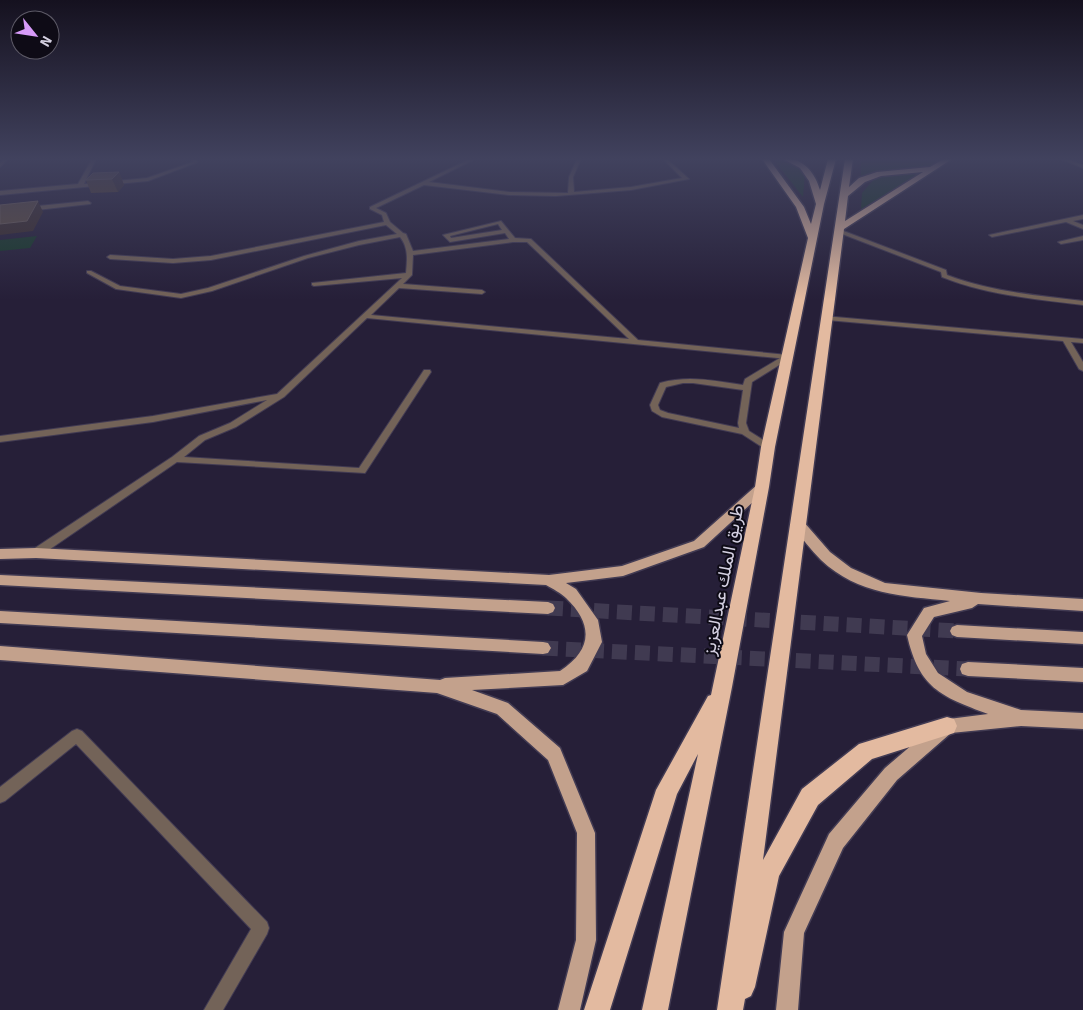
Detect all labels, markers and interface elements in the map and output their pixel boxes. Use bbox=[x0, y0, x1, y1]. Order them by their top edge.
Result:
north arrow bbox=[10, 10, 60, 60]
text: N bbox=[36, 33, 56, 50]
street label: طريق الملك عبدالعزيز bbox=[697, 503, 748, 658]

